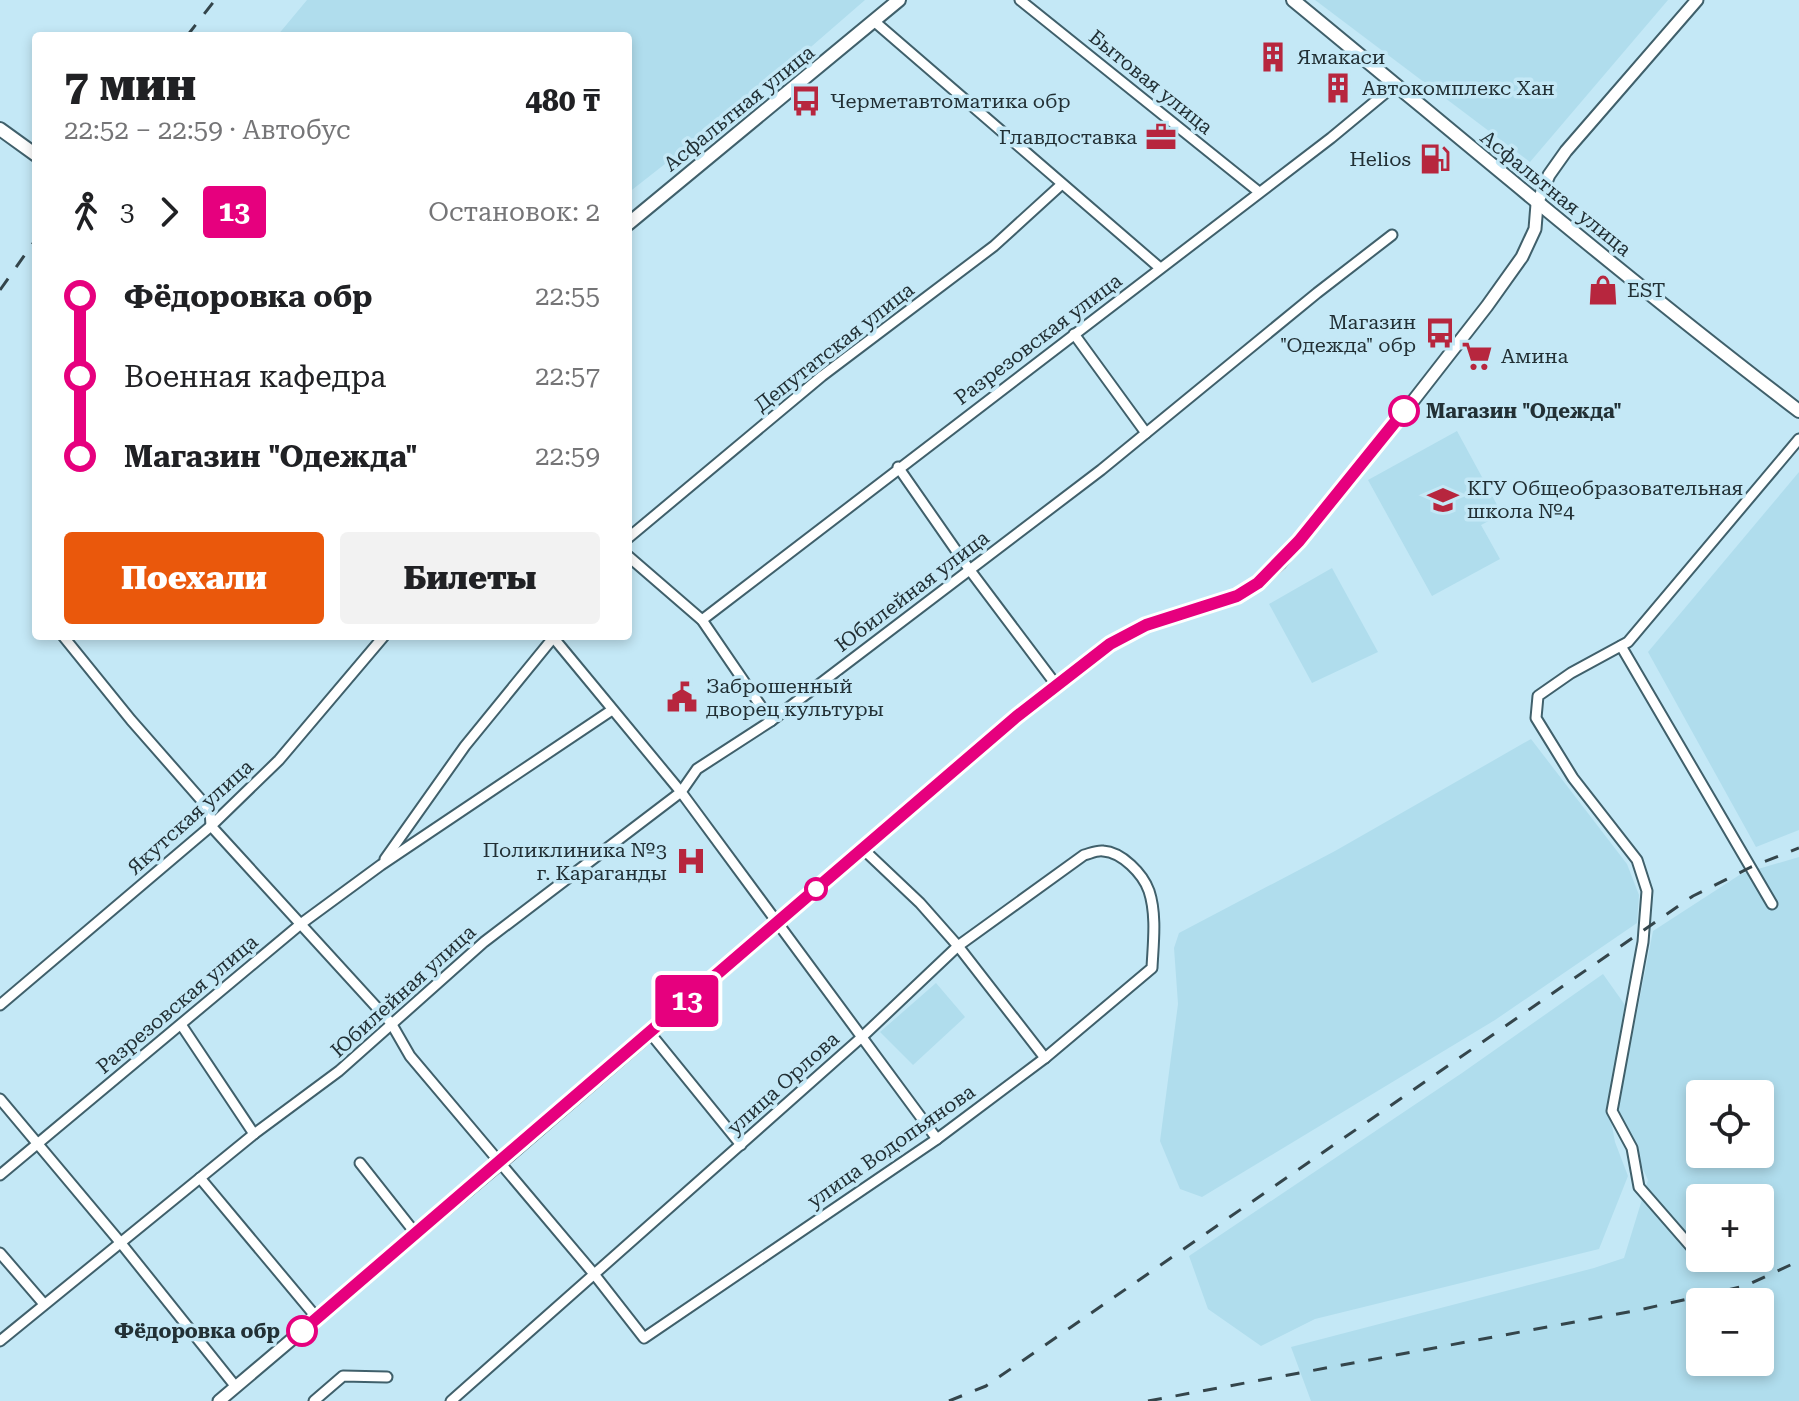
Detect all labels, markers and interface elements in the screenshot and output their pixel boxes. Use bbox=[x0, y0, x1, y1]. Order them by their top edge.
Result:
street label: Бытовая улица bbox=[1084, 25, 1218, 139]
street label: Асфальтная улица bbox=[659, 40, 819, 176]
building icon: Ямакаси bbox=[1256, 40, 1290, 74]
place label: Ямакаси bbox=[1297, 45, 1385, 69]
text: 7 мин bbox=[64, 59, 196, 111]
building icon: Автокомплекс Хан bbox=[1321, 71, 1355, 105]
place label: Автокомплекс Хан bbox=[1362, 76, 1555, 100]
text: 480 ₸ bbox=[525, 83, 600, 118]
bus stop icon: Черметавтоматика обр bbox=[789, 84, 823, 118]
place label: Черметавтоматика обр bbox=[830, 89, 1070, 113]
text: 22:52 – 22:59 · Автобус bbox=[64, 115, 351, 145]
office icon: Главдоставка bbox=[1144, 120, 1178, 154]
place label: Главдоставка bbox=[999, 125, 1137, 149]
street label: Асфальтная улица bbox=[1476, 125, 1636, 261]
fuel station icon: Helios bbox=[1418, 142, 1452, 176]
place label: Helios bbox=[1349, 147, 1411, 171]
icon: walk bbox=[64, 190, 108, 234]
icon: forward bbox=[147, 190, 191, 234]
text: 13 bbox=[219, 195, 250, 228]
text: 3 bbox=[120, 197, 135, 227]
text: Остановок: 2 bbox=[428, 197, 600, 227]
street label: Разрезовская улица bbox=[950, 268, 1127, 410]
shop icon: EST bbox=[1586, 273, 1620, 307]
street label: Депутатская улица bbox=[749, 277, 919, 417]
place label: EST bbox=[1627, 278, 1665, 302]
text: Фёдоровка обр bbox=[124, 279, 372, 314]
text: 22:55 bbox=[535, 281, 600, 311]
place label: Магазин "Одежда" обр bbox=[1280, 310, 1416, 357]
bus stop icon: Магазин "Одежда" обр bbox=[1423, 316, 1457, 350]
supermarket icon: Амина bbox=[1460, 339, 1494, 373]
place label: Амина bbox=[1501, 344, 1569, 368]
text: Военная кафедра bbox=[124, 359, 386, 394]
text: 22:57 bbox=[535, 361, 600, 391]
marker: Магазин "Одежда" bbox=[1389, 396, 1419, 426]
place label: Магазин "Одежда" bbox=[1426, 399, 1622, 423]
text: Магазин "Одежда" bbox=[124, 439, 418, 474]
text: 22:59 bbox=[535, 441, 600, 471]
place label: КГУ Общеобразовательная школа №4 bbox=[1467, 476, 1743, 523]
school or university icon: КГУ Общеобразовательная школа №4 bbox=[1426, 483, 1460, 517]
street label: Юбилейная улица bbox=[830, 525, 994, 657]
button: Поехали bbox=[64, 532, 324, 624]
button: Билеты bbox=[340, 532, 600, 624]
place label: Заброшенный дворец культуры bbox=[706, 674, 884, 721]
public building icon: Заброшенный дворец культуры bbox=[665, 680, 699, 714]
street label: Якутская улица bbox=[122, 754, 258, 880]
place label: Поликлиника №3 г. Караганды bbox=[483, 838, 667, 885]
hospital icon: Поликлиника №3 г. Караганды bbox=[674, 844, 708, 878]
unlabelled marker bbox=[805, 878, 827, 900]
street label: Юбилейная улица bbox=[326, 920, 480, 1062]
street label: Разрезовская улица bbox=[91, 929, 263, 1079]
line badge: 13 bbox=[651, 975, 723, 1027]
text: 13 bbox=[671, 984, 703, 1017]
street label: улица Орлова bbox=[722, 1026, 844, 1139]
street label: улица Водопьянова bbox=[803, 1079, 980, 1213]
map controls bbox=[1686, 1080, 1774, 1376]
button: locate bbox=[1686, 1080, 1774, 1168]
button: + bbox=[1686, 1184, 1774, 1272]
button: − bbox=[1686, 1288, 1774, 1376]
marker: Фёдоровка обр bbox=[287, 1316, 317, 1346]
place label: Фёдоровка обр bbox=[114, 1319, 280, 1343]

